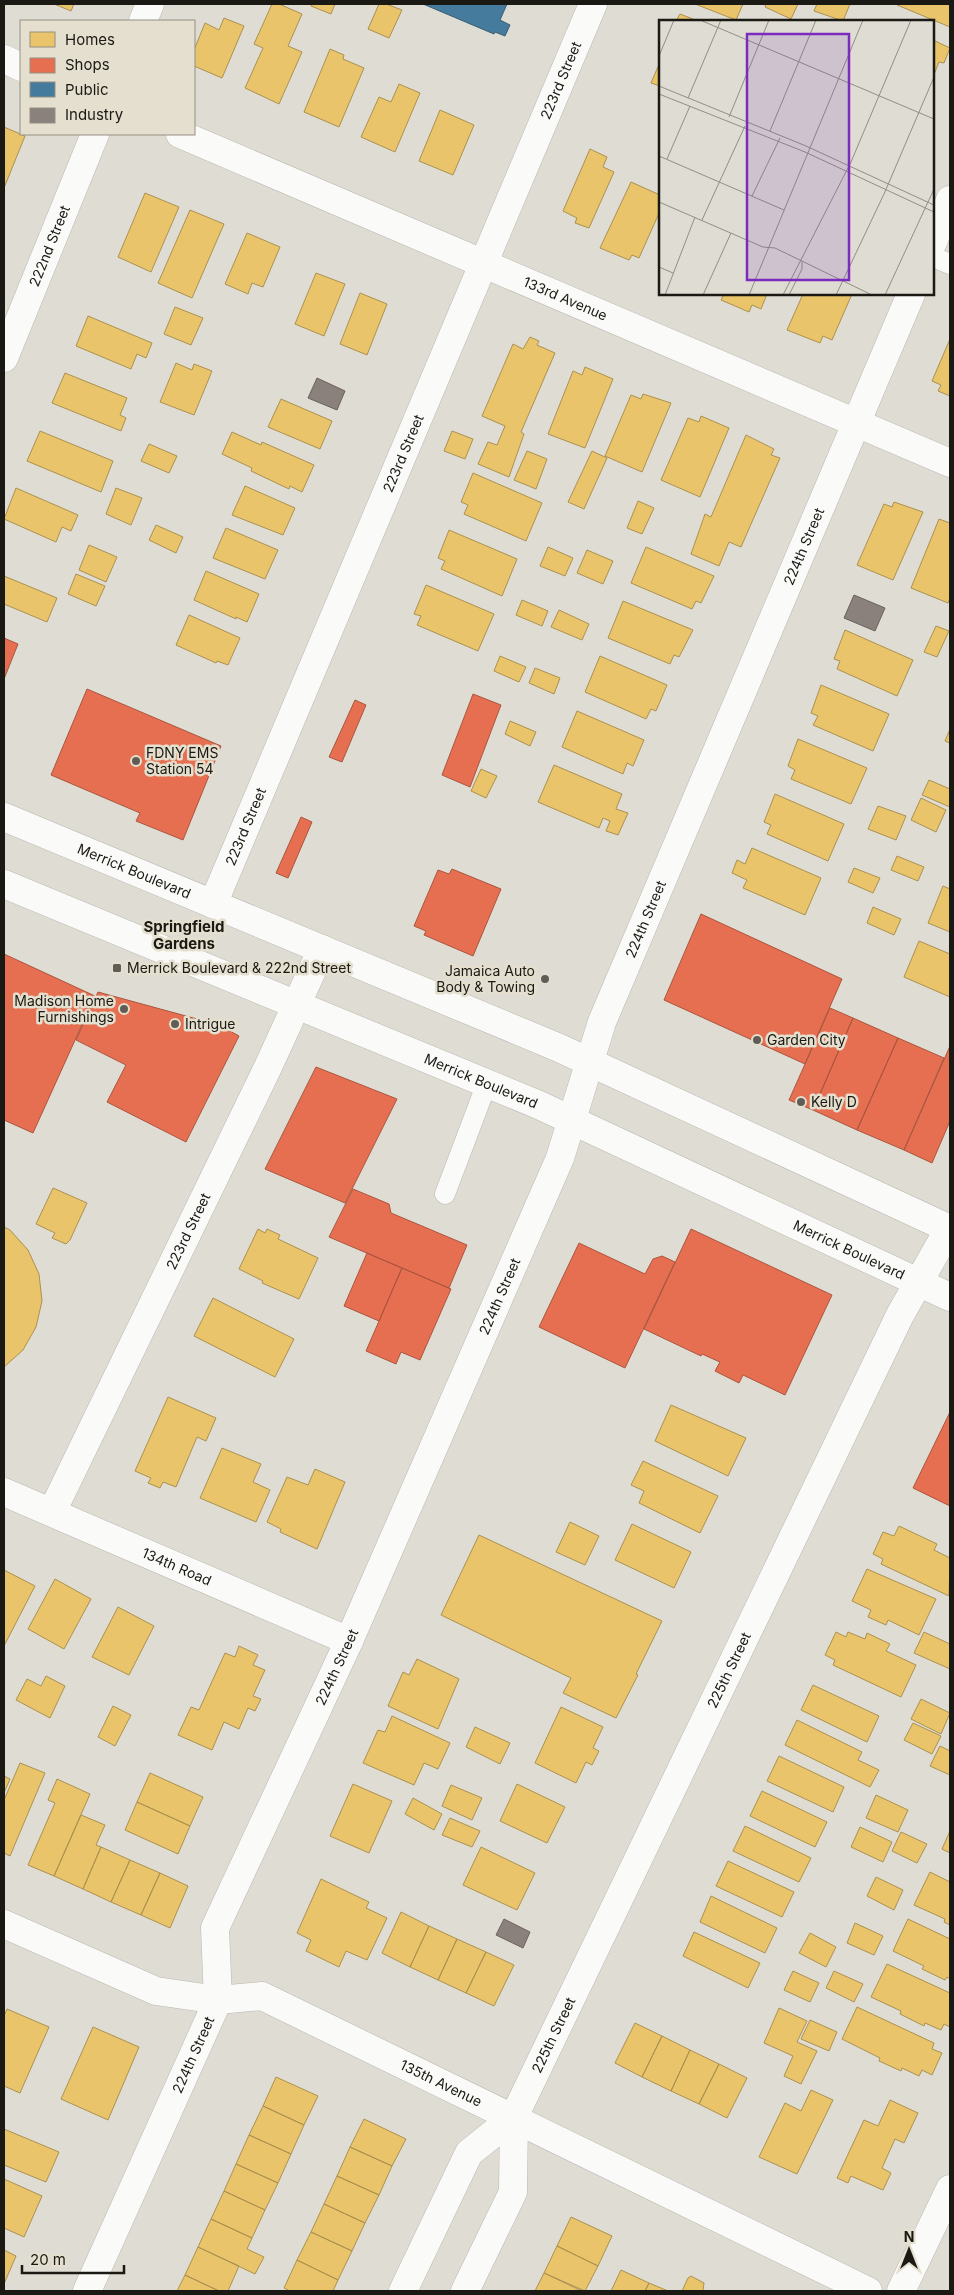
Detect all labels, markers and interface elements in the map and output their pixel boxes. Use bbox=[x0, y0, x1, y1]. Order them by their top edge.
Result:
legend bbox=[20, 20, 195, 135]
inset map bbox=[659, 20, 934, 295]
text: Homes bbox=[65, 30, 115, 49]
street label: 223rd Street bbox=[536, 38, 584, 122]
text: Shops bbox=[65, 55, 110, 74]
text: Public bbox=[65, 80, 108, 99]
text: Industry bbox=[65, 105, 124, 124]
street label: 222nd Street bbox=[25, 202, 73, 289]
street label: 133rd Avenue bbox=[521, 273, 610, 324]
street label: 223rd Street bbox=[379, 411, 427, 495]
street label: 224th Street bbox=[780, 505, 827, 587]
place label: FDNY EMS Station 54 bbox=[146, 744, 218, 777]
marker: FDNY EMS Station 54 bbox=[130, 755, 142, 767]
street label: 223rd Street bbox=[221, 785, 269, 868]
street label: Merrick Boulevard bbox=[75, 840, 194, 902]
street label: 224th Street bbox=[621, 877, 669, 960]
district label: Springfield Gardens bbox=[144, 917, 225, 953]
place label: Merrick Boulevard & 222nd Street bbox=[127, 959, 351, 976]
marker: Merrick Boulevard & 222nd Street bbox=[111, 962, 123, 974]
place label: Jamaica Auto Body & Towing bbox=[436, 962, 535, 995]
marker: Jamaica Auto Body & Towing bbox=[539, 973, 551, 985]
place label: Madison Home Furnishings bbox=[14, 992, 114, 1025]
marker: Madison Home Furnishings bbox=[118, 1003, 130, 1015]
place label: Intrigue bbox=[185, 1015, 236, 1032]
marker: Intrigue bbox=[169, 1018, 181, 1030]
place label: Garden City bbox=[767, 1031, 846, 1048]
marker: Garden City bbox=[751, 1034, 763, 1046]
street label: Merrick Boulevard bbox=[422, 1050, 540, 1112]
place label: Kelly D bbox=[811, 1093, 857, 1110]
marker: Kelly D bbox=[795, 1096, 807, 1108]
street label: 223rd Street bbox=[162, 1190, 214, 1272]
street label: Merrick Boulevard bbox=[791, 1216, 908, 1283]
street label: 224th Street bbox=[475, 1255, 524, 1337]
street label: 134th Road bbox=[139, 1544, 214, 1589]
street label: 224th Street bbox=[311, 1626, 361, 1708]
street label: 225th Street bbox=[703, 1629, 754, 1711]
street label: 225th Street bbox=[528, 1994, 579, 2075]
street label: 224th Street bbox=[168, 2013, 218, 2096]
street label: 135th Avenue bbox=[397, 2056, 485, 2110]
north arrow bbox=[884, 2225, 934, 2275]
text: N bbox=[904, 2228, 914, 2245]
scale bar bbox=[22, 2242, 125, 2274]
text: 20 m bbox=[30, 2250, 66, 2269]

